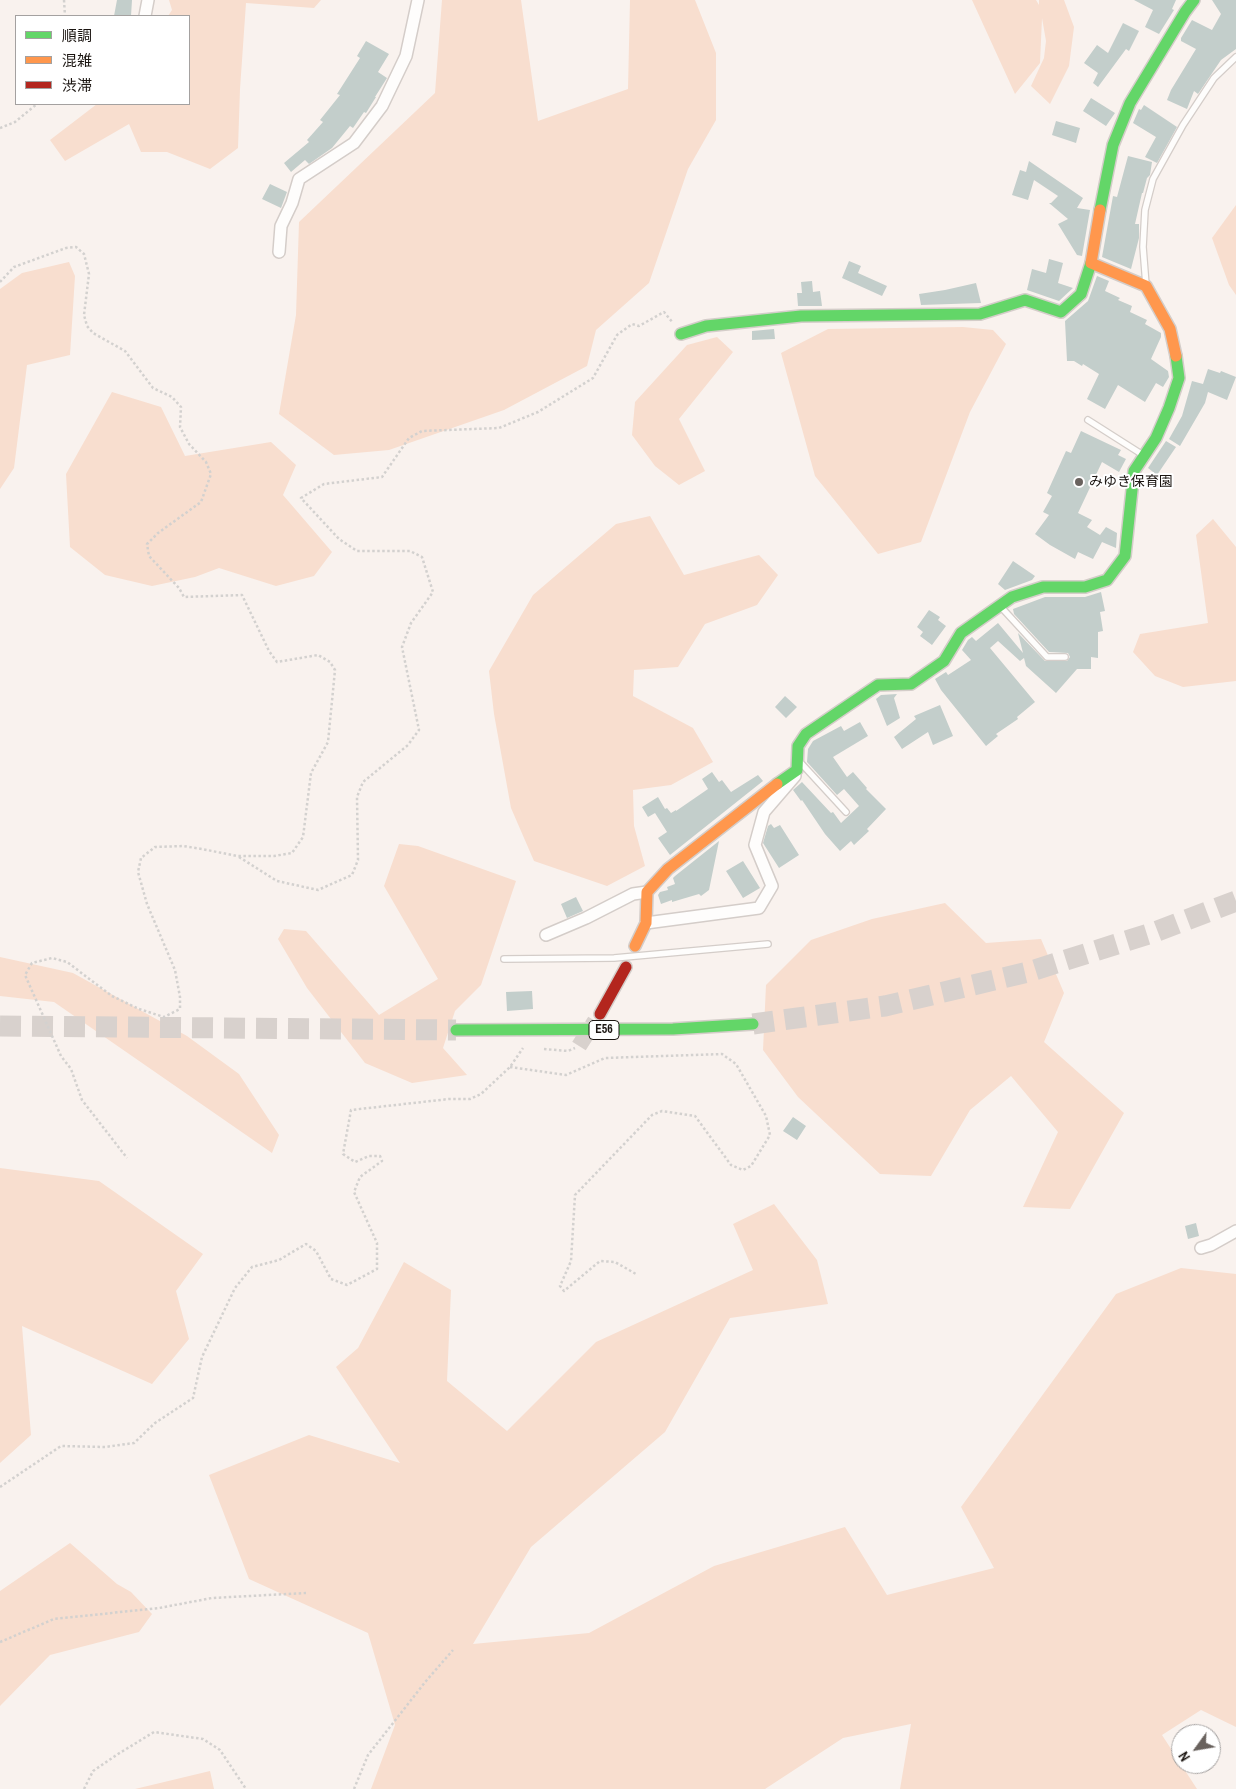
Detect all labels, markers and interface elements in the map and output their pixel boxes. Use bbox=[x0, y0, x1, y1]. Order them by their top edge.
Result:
legend bbox=[15, 15, 190, 105]
text: 順調 bbox=[62, 25, 92, 46]
text: 混雑 bbox=[62, 50, 92, 71]
text: 渋滞 bbox=[62, 75, 92, 96]
place label: みゆき保育園 bbox=[1089, 474, 1173, 490]
marker: みゆき保育園 bbox=[1073, 476, 1085, 488]
road number: E56 bbox=[589, 1020, 619, 1040]
north arrow bbox=[1171, 1724, 1221, 1774]
text: N bbox=[1174, 1748, 1194, 1765]

